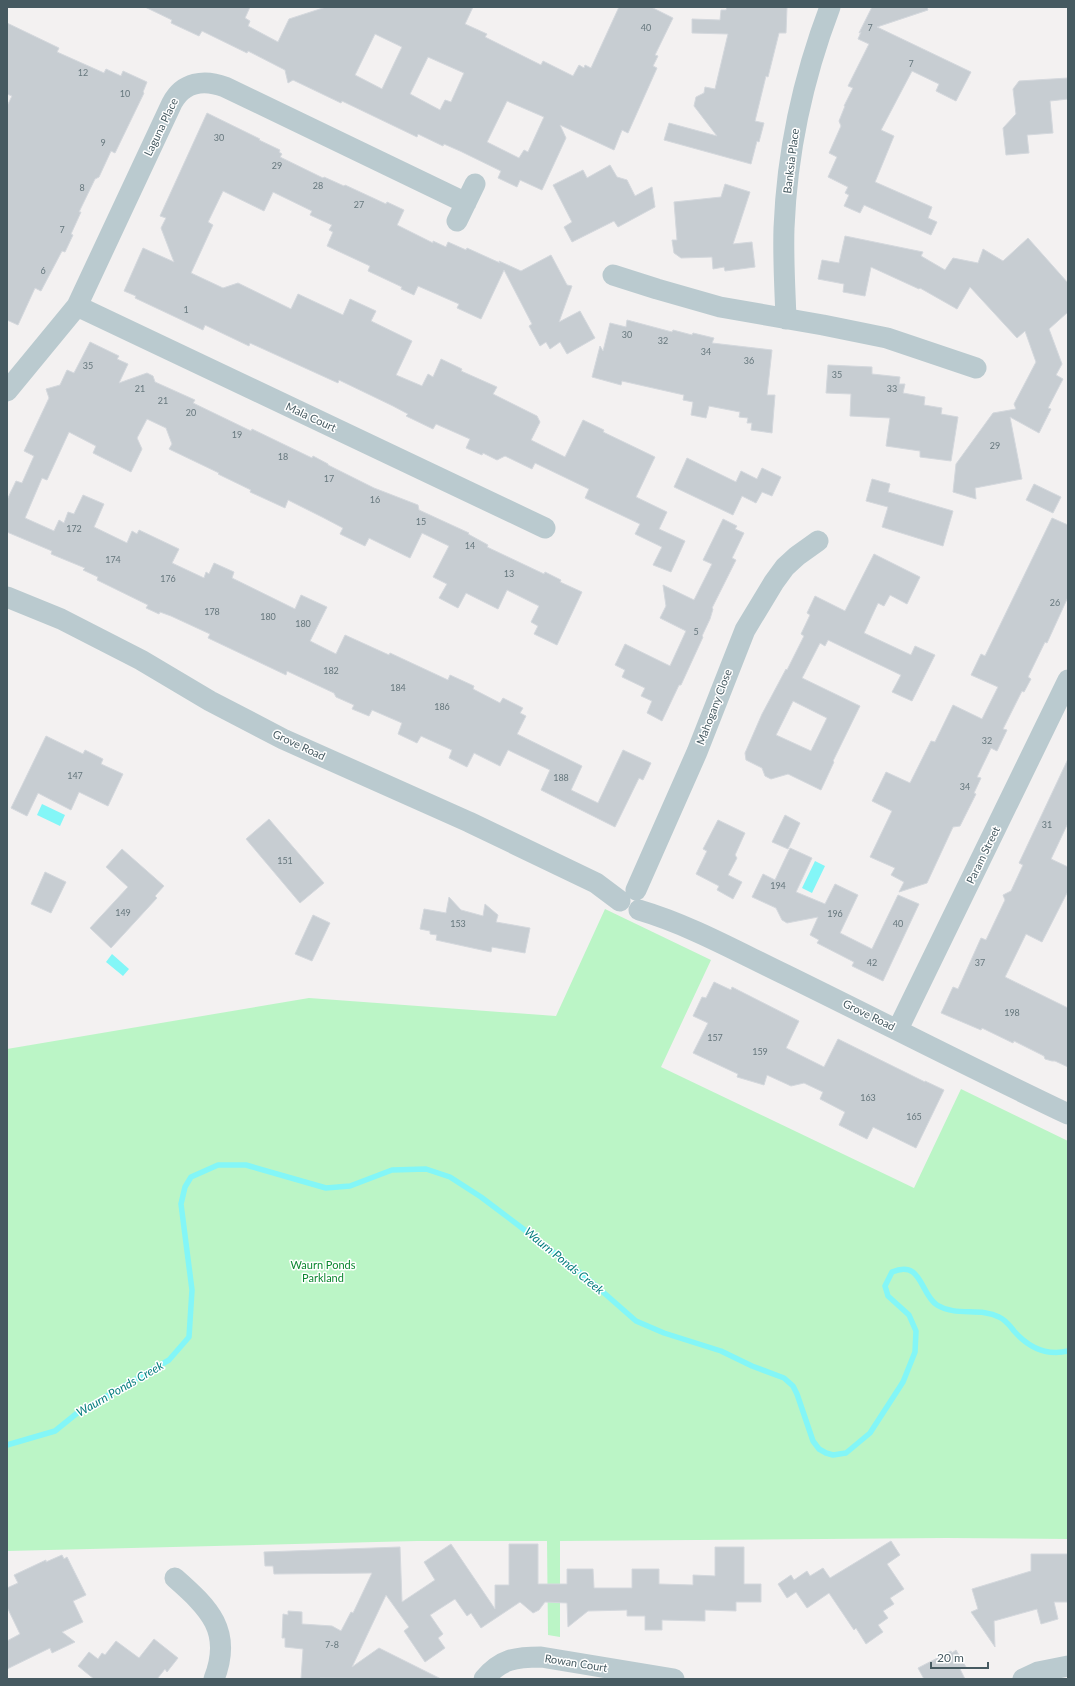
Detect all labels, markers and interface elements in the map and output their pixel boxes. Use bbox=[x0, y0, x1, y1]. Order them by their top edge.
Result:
house number: 40 bbox=[641, 22, 651, 33]
house number: 7 bbox=[867, 22, 873, 33]
house number: 7 bbox=[908, 58, 914, 69]
house number: 12 bbox=[78, 67, 88, 78]
house number: 10 bbox=[120, 88, 130, 99]
street label: Laguna Place bbox=[141, 95, 180, 158]
street label: Banksia Place bbox=[780, 127, 801, 194]
house number: 30 bbox=[214, 132, 224, 143]
house number: 9 bbox=[100, 137, 106, 148]
house number: 29 bbox=[272, 160, 282, 171]
house number: 28 bbox=[313, 180, 323, 191]
house number: 8 bbox=[79, 182, 85, 193]
house number: 27 bbox=[354, 199, 364, 210]
house number: 7 bbox=[59, 224, 65, 235]
house number: 6 bbox=[40, 265, 46, 276]
house number: 1 bbox=[183, 304, 189, 315]
house number: 30 bbox=[622, 329, 632, 340]
house number: 32 bbox=[658, 335, 668, 346]
house number: 34 bbox=[701, 346, 711, 357]
house number: 36 bbox=[744, 355, 754, 366]
house number: 35 bbox=[83, 360, 93, 371]
house number: 35 bbox=[832, 369, 842, 380]
house number: 21 bbox=[135, 383, 145, 394]
house number: 33 bbox=[887, 383, 897, 394]
house number: 21 bbox=[158, 395, 168, 406]
street label: Mala Court bbox=[284, 399, 338, 434]
house number: 20 bbox=[186, 407, 196, 418]
house number: 19 bbox=[232, 429, 242, 440]
house number: 29 bbox=[990, 440, 1000, 451]
house number: 18 bbox=[278, 451, 288, 462]
house number: 17 bbox=[324, 473, 334, 484]
house number: 16 bbox=[370, 494, 380, 505]
house number: 15 bbox=[416, 516, 426, 527]
house number: 172 bbox=[66, 523, 82, 534]
house number: 14 bbox=[465, 540, 475, 551]
house number: 174 bbox=[105, 554, 121, 565]
house number: 13 bbox=[504, 568, 514, 579]
house number: 176 bbox=[160, 573, 176, 584]
house number: 26 bbox=[1050, 597, 1060, 608]
house number: 178 bbox=[204, 606, 220, 617]
house number: 180 bbox=[260, 611, 276, 622]
house number: 180 bbox=[295, 618, 311, 629]
house number: 5 bbox=[693, 626, 699, 637]
house number: 182 bbox=[323, 665, 339, 676]
street label: Mahogany Close bbox=[693, 667, 734, 747]
house number: 184 bbox=[390, 682, 406, 693]
house number: 186 bbox=[434, 701, 450, 712]
street label: Grove Road bbox=[271, 727, 327, 762]
house number: 32 bbox=[982, 735, 992, 746]
house number: 147 bbox=[67, 770, 83, 781]
house number: 188 bbox=[553, 772, 569, 783]
house number: 34 bbox=[960, 781, 970, 792]
house number: 31 bbox=[1042, 819, 1052, 830]
street label: Param Street bbox=[963, 824, 1002, 886]
house number: 151 bbox=[277, 855, 293, 866]
house number: 194 bbox=[770, 880, 786, 891]
house number: 149 bbox=[115, 907, 131, 918]
house number: 196 bbox=[827, 908, 843, 919]
house number: 153 bbox=[450, 918, 466, 929]
house number: 40 bbox=[893, 918, 903, 929]
house number: 42 bbox=[867, 957, 877, 968]
house number: 37 bbox=[975, 957, 985, 968]
street label: Grove Road bbox=[841, 996, 897, 1033]
house number: 198 bbox=[1004, 1007, 1020, 1018]
house number: 157 bbox=[707, 1032, 723, 1043]
house number: 159 bbox=[752, 1046, 768, 1057]
house number: 163 bbox=[860, 1092, 876, 1103]
house number: 165 bbox=[906, 1111, 922, 1122]
water label: Waurn Ponds Creek bbox=[521, 1224, 607, 1297]
park label: Waurn Ponds Parkland bbox=[291, 1258, 356, 1284]
water label: Waurn Ponds Creek bbox=[74, 1357, 166, 1420]
house number: 7-8 bbox=[325, 1639, 339, 1650]
scale bar bbox=[931, 1644, 988, 1670]
text: 20 m bbox=[937, 1650, 964, 1665]
street label: Rowan Court bbox=[544, 1651, 608, 1674]

